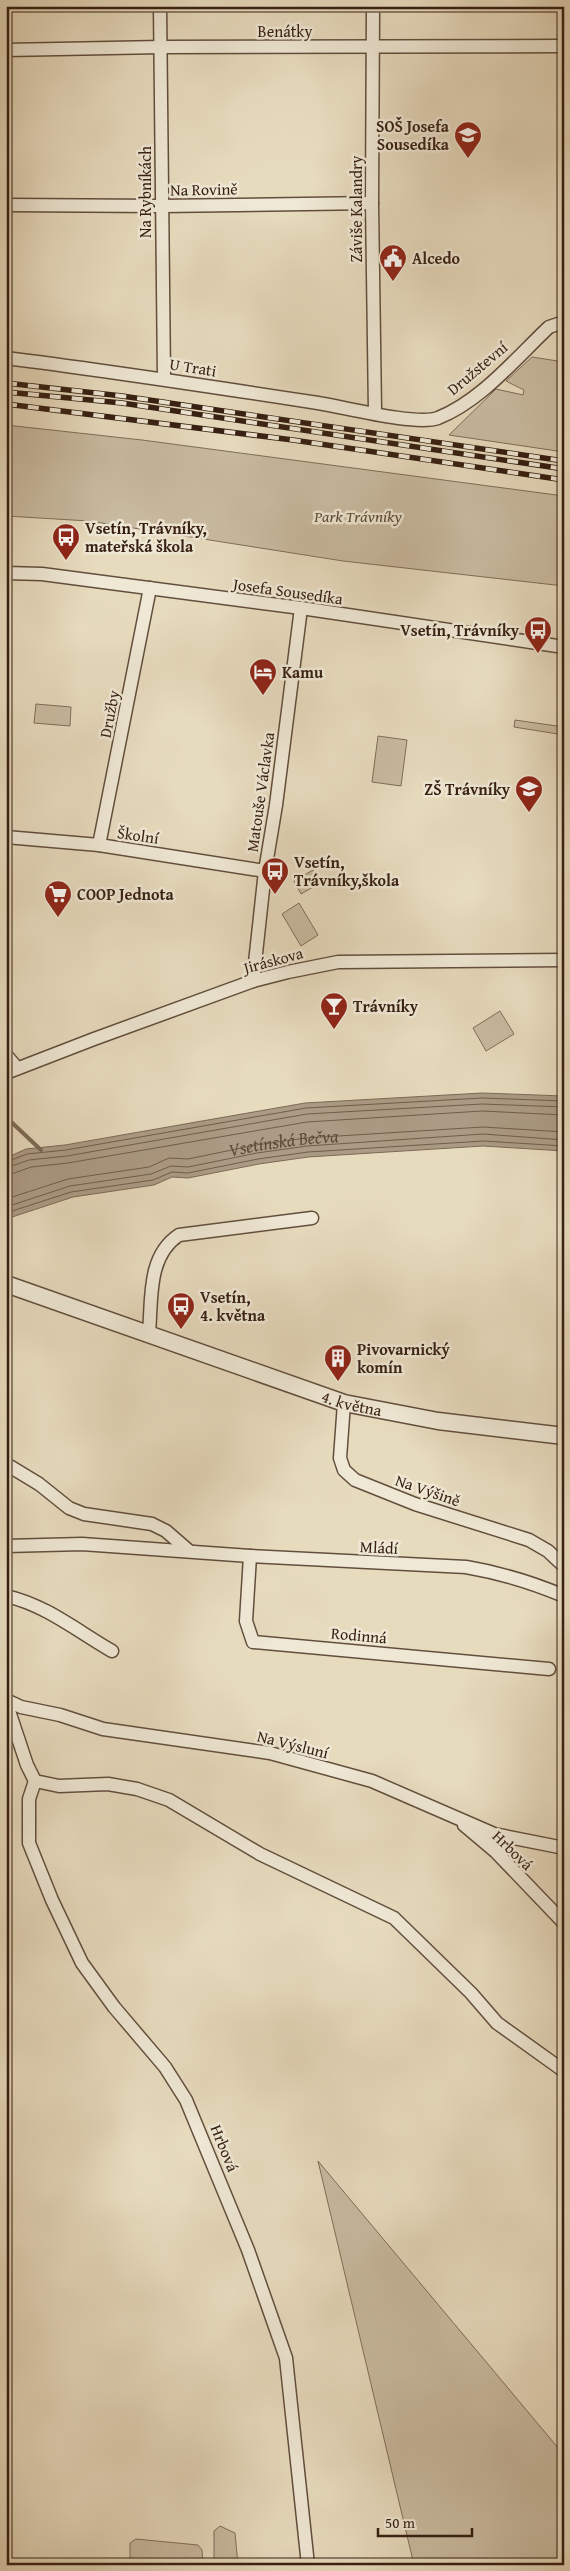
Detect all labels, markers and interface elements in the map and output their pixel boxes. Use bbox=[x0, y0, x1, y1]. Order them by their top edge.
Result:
street label: Benátky bbox=[258, 19, 312, 43]
place label: SOŠ Josefa Sousedíka bbox=[376, 114, 450, 156]
school or university icon: SOŠ Josefa Sousedíka bbox=[453, 120, 483, 159]
street label: Na Rybníkách bbox=[133, 146, 157, 238]
street label: Záviše Kalandry bbox=[344, 155, 368, 263]
street label: Na Rovině bbox=[170, 176, 238, 202]
public building icon: Alcedo bbox=[378, 243, 408, 282]
place label: Alcedo bbox=[412, 246, 461, 270]
street label: Družstevní bbox=[441, 335, 513, 401]
street label: U Trati bbox=[168, 351, 219, 383]
park label: Park Trávníky bbox=[313, 504, 402, 528]
place label: Vsetín, Trávníky, mateřská škola bbox=[85, 516, 207, 558]
bus stop icon: Vsetín, Trávníky, mateřská škola bbox=[51, 522, 81, 561]
street label: Josefa Sousedíka bbox=[230, 571, 345, 611]
bus stop icon: Vsetín, Trávníky bbox=[523, 615, 553, 654]
place label: Vsetín, Trávníky bbox=[400, 618, 520, 642]
hotel icon: Kamu bbox=[248, 657, 278, 696]
place label: Kamu bbox=[282, 660, 324, 684]
street label: Družby bbox=[93, 688, 125, 740]
street label: Matouše Václavka bbox=[240, 730, 280, 854]
school or university icon: ZŠ Trávníky bbox=[514, 774, 544, 813]
place label: ZŠ Trávníky bbox=[424, 777, 511, 801]
street label: Školní bbox=[116, 820, 161, 850]
place label: Vsetín, Trávníky,škola bbox=[294, 850, 400, 892]
bus stop icon: Vsetín, Trávníky,škola bbox=[260, 856, 290, 895]
supermarket icon: COOP Jednota bbox=[43, 879, 73, 918]
place label: COOP Jednota bbox=[77, 882, 175, 906]
street label: Jiráskova bbox=[239, 940, 306, 980]
bar icon: Trávníky bbox=[319, 991, 349, 1030]
place label: Trávníky bbox=[353, 994, 419, 1018]
water label: Vsetínská Bečva bbox=[226, 1122, 340, 1163]
place label: Vsetín, 4. května bbox=[200, 1285, 266, 1327]
bus stop icon: Vsetín, 4. května bbox=[166, 1291, 196, 1330]
place label: Pivovarnický komín bbox=[357, 1337, 450, 1379]
building icon: Pivovarnický komín bbox=[323, 1343, 353, 1382]
street label: 4. května bbox=[319, 1384, 384, 1422]
street label: Na Výšině bbox=[392, 1468, 464, 1512]
street label: Mládí bbox=[359, 1534, 399, 1560]
street label: Rodinná bbox=[330, 1621, 388, 1649]
street label: Na Výsluní bbox=[255, 1724, 332, 1765]
street label: Hrbová bbox=[487, 1824, 539, 1876]
street label: Hrbová bbox=[205, 2121, 245, 2176]
scale bar bbox=[378, 2506, 471, 2538]
text: 50 m bbox=[385, 2512, 416, 2533]

